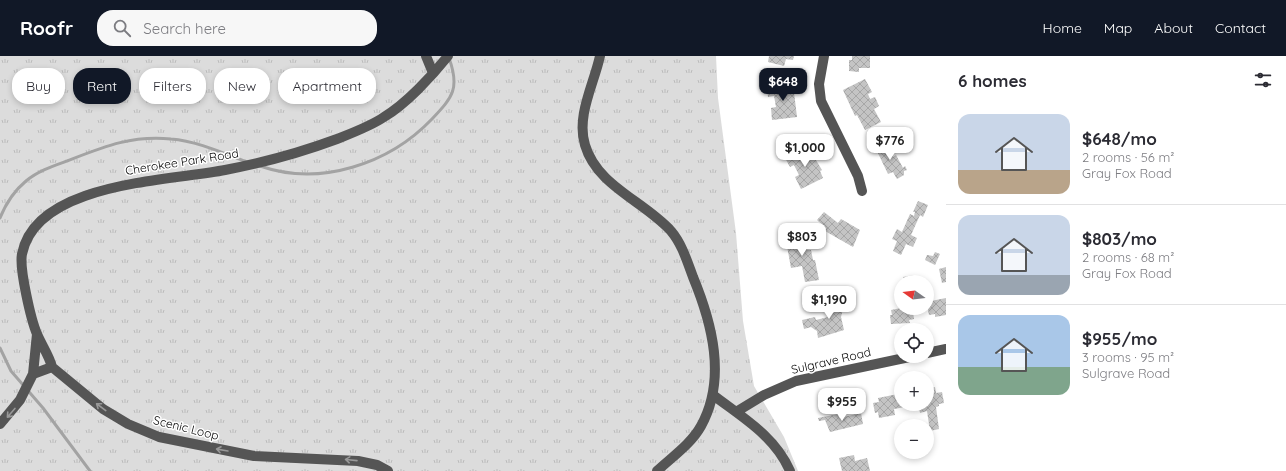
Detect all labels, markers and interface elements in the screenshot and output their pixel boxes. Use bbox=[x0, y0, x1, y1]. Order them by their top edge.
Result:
search box bbox=[97, 10, 377, 46]
text: Roofr bbox=[20, 16, 73, 40]
icon: search bbox=[111, 17, 133, 39]
text: Search here bbox=[143, 19, 226, 38]
text: Home bbox=[1043, 19, 1082, 37]
text: Map bbox=[1104, 19, 1132, 37]
text: About bbox=[1154, 19, 1193, 37]
text: Contact bbox=[1215, 19, 1266, 37]
chip: Buy bbox=[12, 68, 65, 104]
chip: Rent bbox=[73, 68, 131, 104]
chip: Filters bbox=[139, 68, 206, 104]
chip: New bbox=[214, 68, 270, 104]
chip: Apartment bbox=[278, 68, 376, 104]
pin: $648 bbox=[759, 68, 807, 102]
icon: filters bbox=[1252, 69, 1274, 91]
text: 6 homes bbox=[958, 70, 1027, 91]
text: $648 bbox=[768, 73, 798, 89]
pin: $776 bbox=[866, 127, 914, 161]
text: $648/mo bbox=[1082, 128, 1157, 149]
icon: home bbox=[990, 130, 1038, 178]
text: $776 bbox=[876, 132, 904, 148]
pin: $1,000 bbox=[772, 134, 838, 168]
text: $1,000 bbox=[785, 139, 825, 155]
street label: Cherokee Park Road bbox=[124, 145, 240, 178]
text: 2 rooms · 56 m² bbox=[1082, 149, 1174, 165]
text: Gray Fox Road bbox=[1082, 165, 1172, 181]
pin: $803 bbox=[778, 223, 826, 257]
text: $803 bbox=[787, 228, 817, 244]
text: $803/mo bbox=[1082, 228, 1157, 249]
icon: home bbox=[990, 231, 1038, 279]
text: 2 rooms · 68 m² bbox=[1082, 249, 1174, 265]
text: Gray Fox Road bbox=[1082, 265, 1172, 281]
north arrow bbox=[894, 275, 934, 315]
map controls bbox=[894, 275, 934, 459]
pin: $1,190 bbox=[796, 286, 862, 320]
text: $1,190 bbox=[811, 291, 847, 307]
button: locate bbox=[894, 323, 934, 363]
text: $955/mo bbox=[1082, 328, 1157, 349]
icon: home bbox=[990, 331, 1038, 379]
street label: Sulgrave Road bbox=[790, 344, 872, 377]
text: 3 rooms · 95 m² bbox=[1082, 349, 1174, 365]
text: Sulgrave Road bbox=[1082, 365, 1170, 381]
button: + bbox=[894, 371, 934, 411]
pin: $955 bbox=[818, 388, 866, 422]
text: $955 bbox=[827, 393, 857, 409]
one-way arrow bbox=[95, 402, 106, 411]
one-way arrow bbox=[6, 407, 15, 418]
street label: Scenic Loop bbox=[152, 412, 220, 443]
button: − bbox=[894, 419, 934, 459]
one-way arrow bbox=[216, 446, 229, 454]
one-way arrow bbox=[345, 456, 358, 464]

